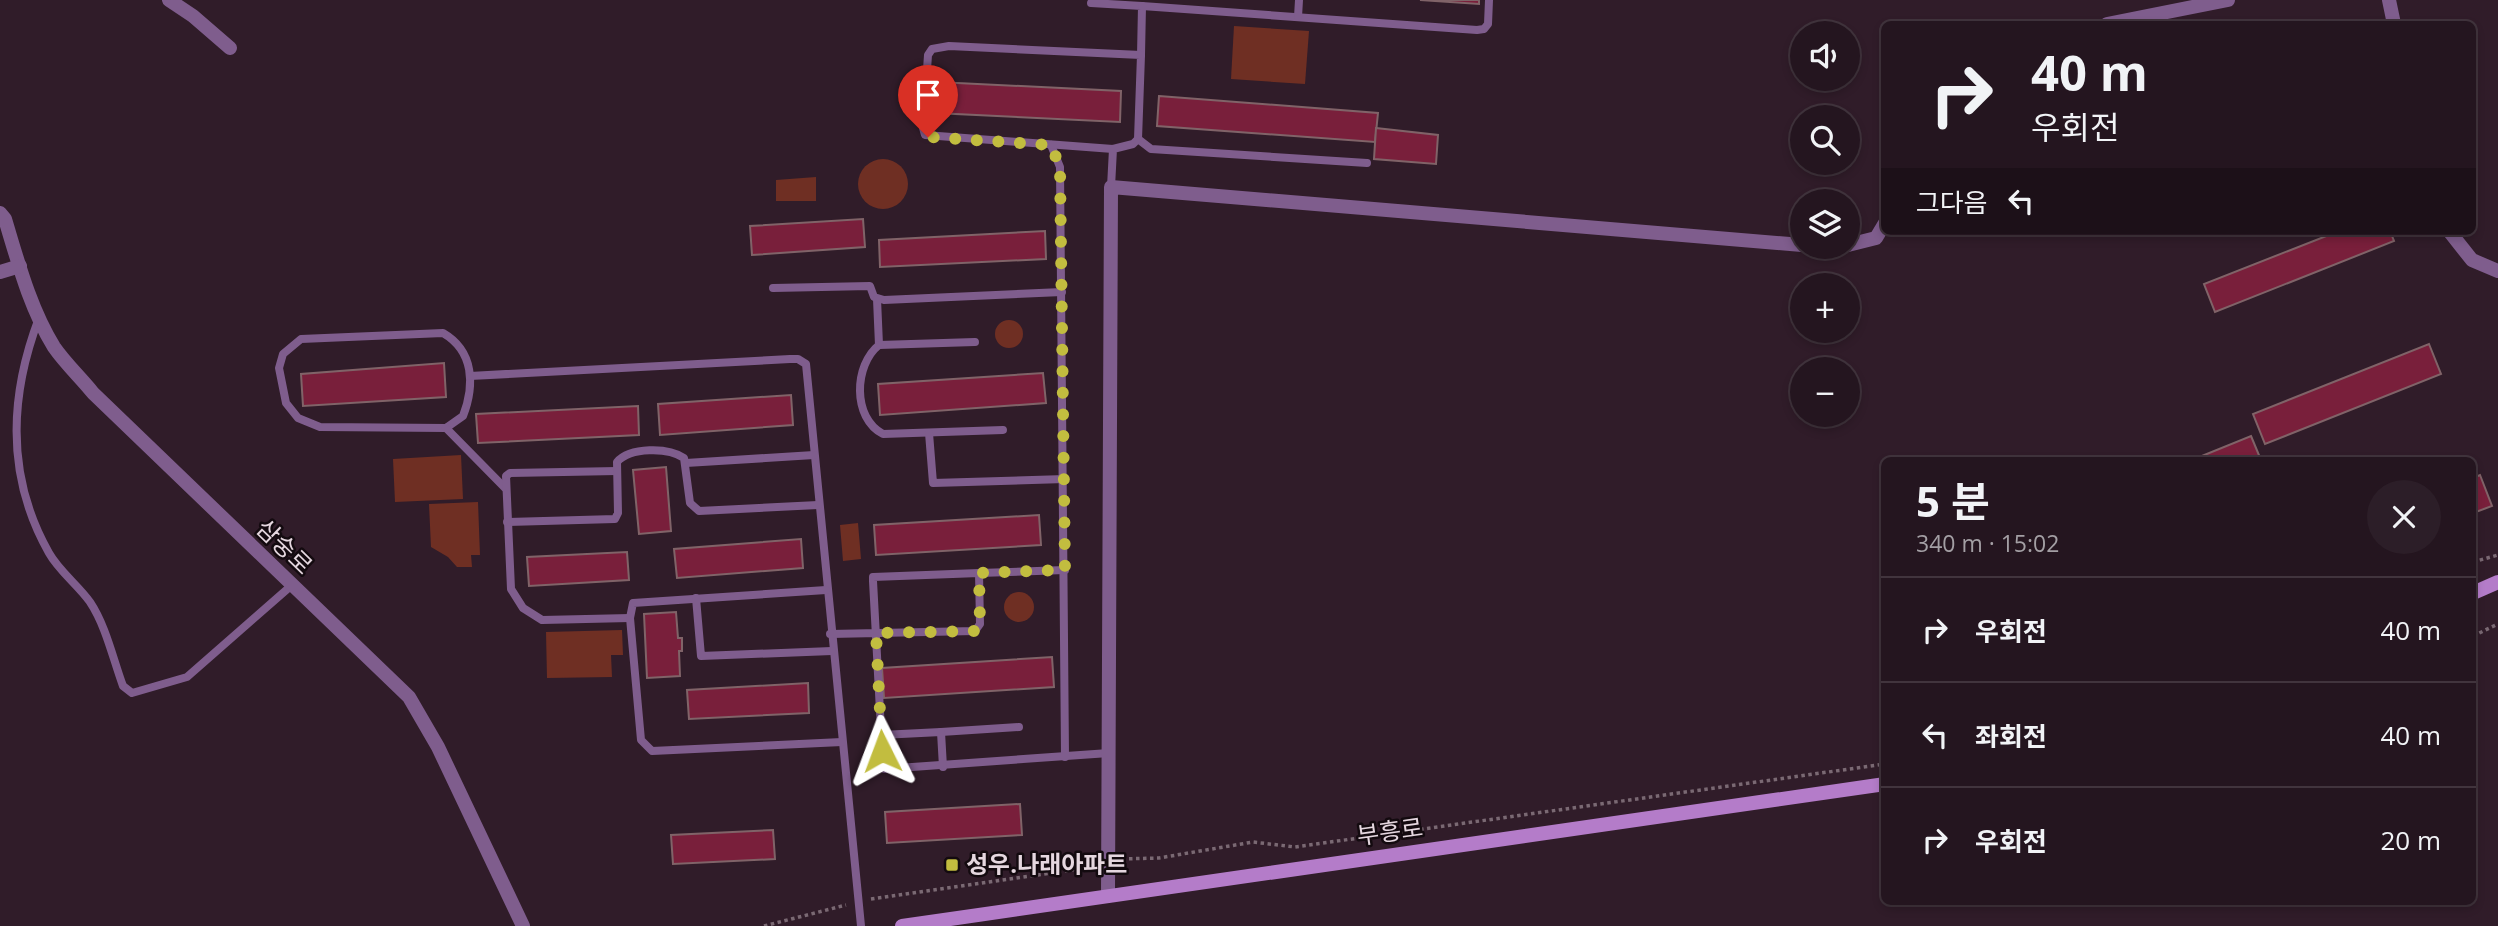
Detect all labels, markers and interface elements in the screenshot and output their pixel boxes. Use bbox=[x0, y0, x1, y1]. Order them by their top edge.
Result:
map controls bbox=[1790, 21, 1860, 427]
button: sound bbox=[1790, 21, 1860, 91]
text: 40 m bbox=[2031, 39, 2148, 105]
icon: right bbox=[1916, 49, 2007, 140]
pin bbox=[898, 65, 958, 137]
icon: arrive bbox=[909, 76, 947, 114]
button: search bbox=[1790, 105, 1860, 175]
text: 우회전 bbox=[2031, 105, 2119, 148]
icon: left bbox=[2002, 182, 2040, 220]
text: 그다음 bbox=[1916, 184, 1988, 220]
button: layers bbox=[1790, 189, 1860, 259]
button: + bbox=[1790, 273, 1860, 343]
button: − bbox=[1790, 357, 1860, 427]
text: 5 분 bbox=[1916, 472, 1990, 529]
button: close bbox=[2367, 480, 2441, 554]
street label: 삼숭로 bbox=[250, 511, 320, 581]
text: 340 m · 15:02 bbox=[1916, 527, 2059, 559]
icon: right bbox=[1916, 611, 1954, 649]
text: 40 m bbox=[2380, 612, 2441, 648]
text: 우회전 bbox=[1975, 613, 2047, 649]
position arrow bbox=[845, 714, 919, 788]
icon: left bbox=[1916, 716, 1954, 754]
text: 40 m bbox=[2380, 717, 2441, 753]
text: 좌회전 bbox=[1975, 718, 2047, 754]
street label: 부흥로 bbox=[1355, 810, 1425, 851]
icon: right bbox=[1916, 821, 1954, 859]
text: 20 m bbox=[2380, 822, 2441, 858]
text: 우회전 bbox=[1975, 823, 2047, 859]
place label: 성우.나래아파트 bbox=[966, 847, 1127, 880]
marker: 성우.나래아파트 bbox=[944, 857, 960, 873]

